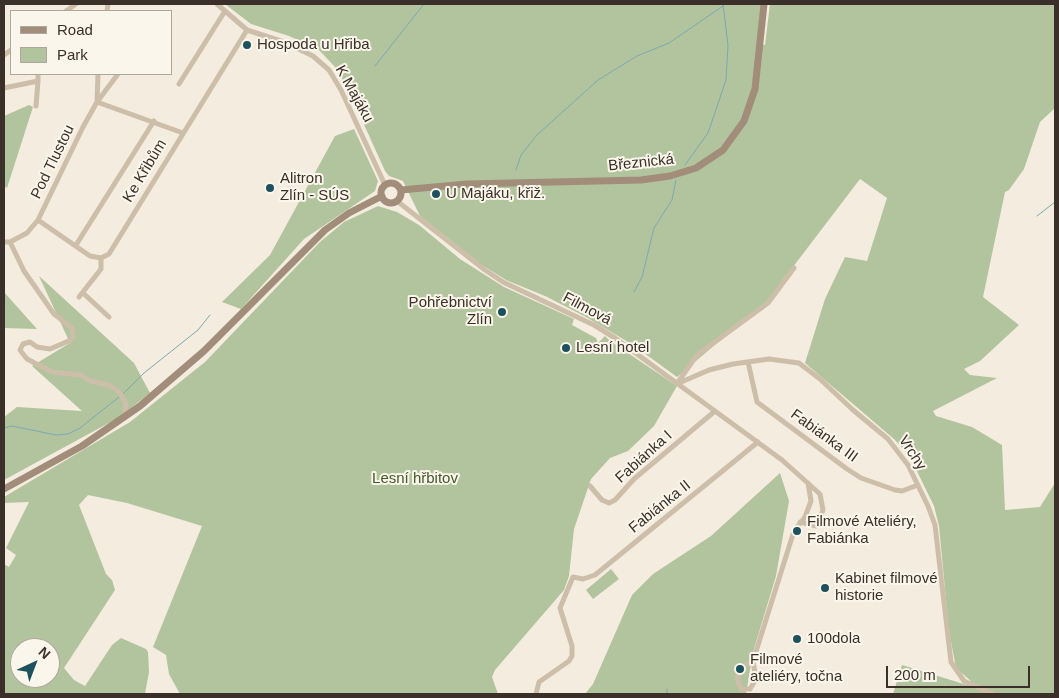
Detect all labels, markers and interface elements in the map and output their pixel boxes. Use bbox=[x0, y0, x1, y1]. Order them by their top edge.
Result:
legend bbox=[10, 10, 172, 75]
text: Road bbox=[57, 21, 93, 38]
place label: Hospoda u Hřiba bbox=[257, 36, 370, 54]
marker: Hospoda u Hřiba bbox=[241, 39, 253, 51]
text: Park bbox=[57, 46, 88, 63]
street label: K Majáku bbox=[331, 62, 377, 126]
street label: Pod Tlustou bbox=[27, 122, 79, 202]
street label: Ke Křibům bbox=[119, 136, 171, 206]
street label: Březnická bbox=[607, 151, 675, 175]
place label: Alitron Zlín - SÚS bbox=[280, 170, 349, 205]
marker: Alitron Zlín - SÚS bbox=[264, 182, 276, 194]
place label: U Majáku, křiž. bbox=[446, 185, 545, 203]
marker: U Majáku, křiž. bbox=[430, 188, 442, 200]
street label: Filmová bbox=[560, 289, 614, 329]
place label: Pohřebnictví Zlín bbox=[409, 294, 492, 329]
marker: Pohřebnictví Zlín bbox=[496, 306, 508, 318]
place label: Lesní hotel bbox=[576, 339, 649, 357]
marker: Lesní hotel bbox=[560, 342, 572, 354]
street label: Fabiánka III bbox=[787, 406, 861, 466]
street label: Fabiánka I bbox=[612, 427, 676, 487]
street label: Vrchy bbox=[894, 432, 930, 474]
park label: Lesní hřbitov bbox=[372, 470, 458, 488]
street label: Fabiánka II bbox=[626, 477, 694, 537]
place label: Filmové Ateliéry, Fabiánka bbox=[807, 513, 917, 548]
marker: Filmové Ateliéry, Fabiánka bbox=[791, 525, 803, 537]
place label: Kabinet filmové historie bbox=[835, 570, 938, 605]
marker: Kabinet filmové historie bbox=[819, 582, 831, 594]
place label: 100dola bbox=[807, 630, 860, 648]
marker: 100dola bbox=[791, 633, 803, 645]
north arrow bbox=[10, 638, 60, 688]
text: N bbox=[35, 643, 54, 662]
place label: Filmové ateliéry, točna bbox=[750, 651, 842, 686]
scale bar bbox=[889, 656, 1033, 688]
marker: Filmové ateliéry, točna bbox=[734, 663, 746, 675]
text: 200 m bbox=[894, 666, 936, 683]

